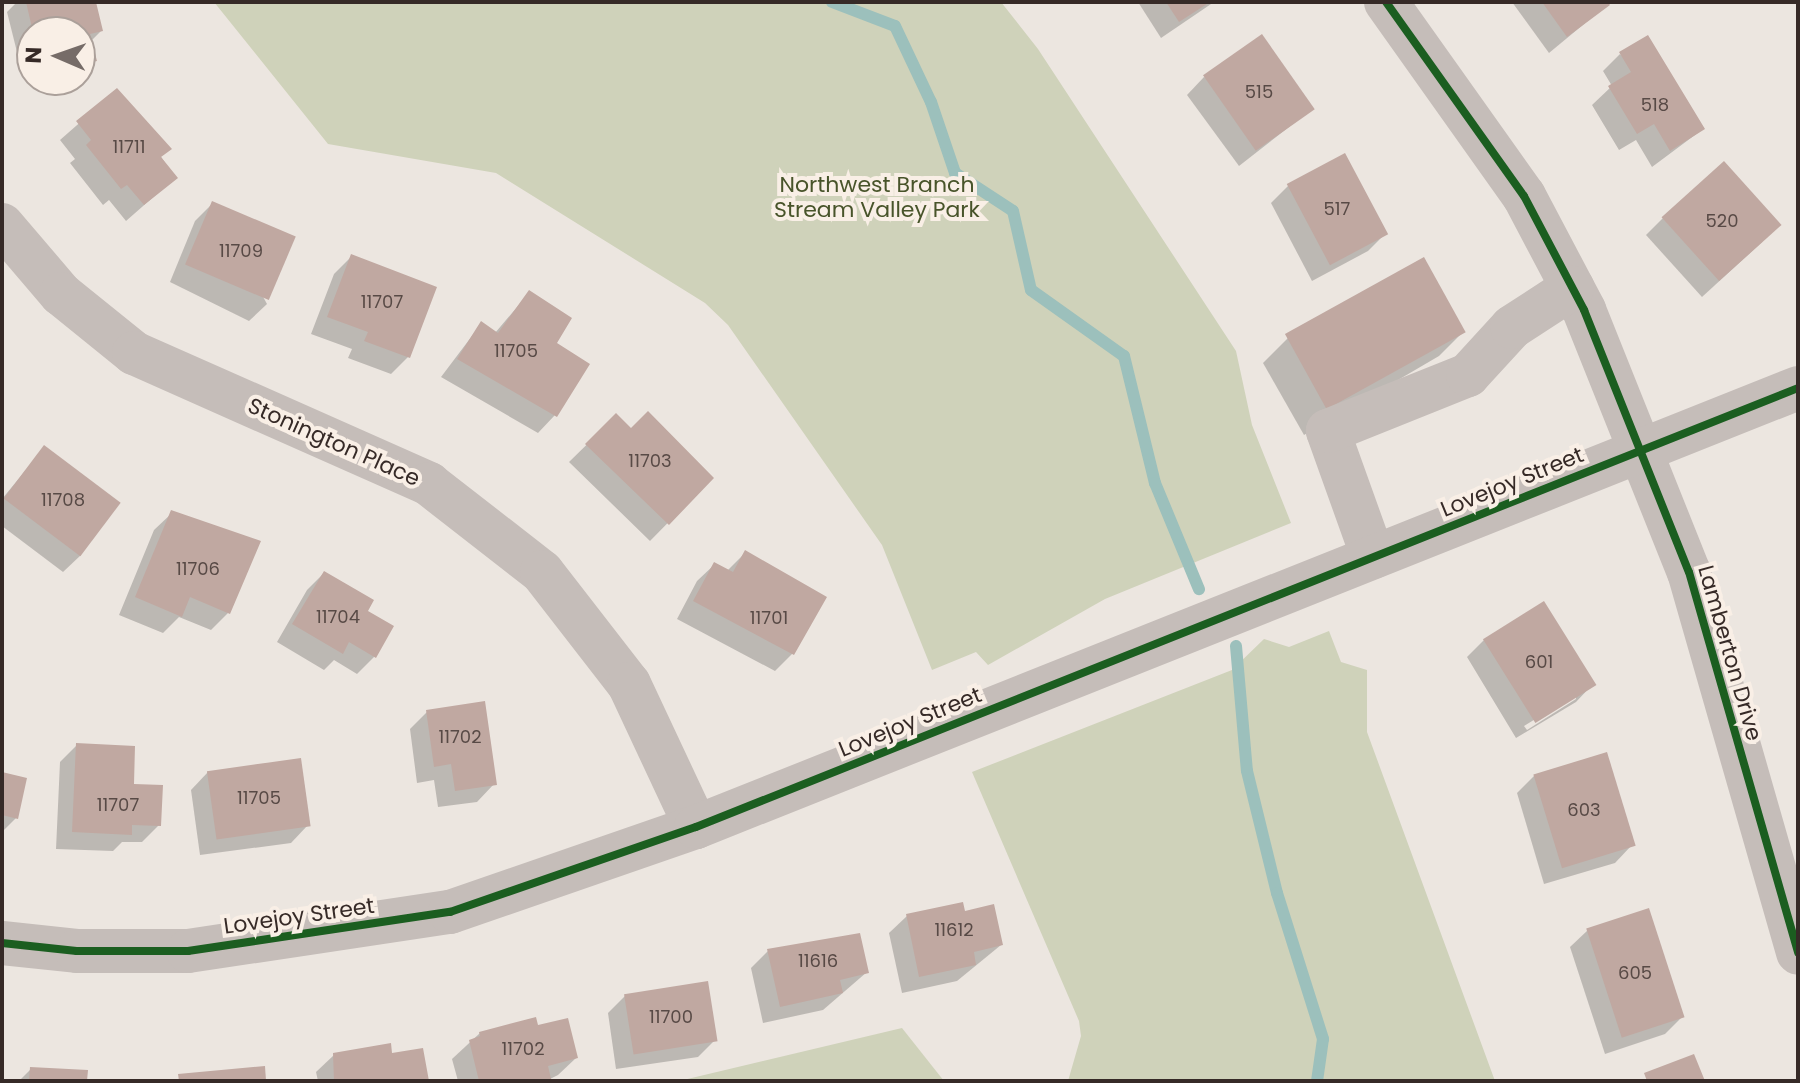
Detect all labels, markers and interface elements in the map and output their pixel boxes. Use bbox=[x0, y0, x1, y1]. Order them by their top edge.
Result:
north arrow bbox=[16, 16, 96, 96]
text: N bbox=[18, 46, 49, 64]
house number: 515 bbox=[1245, 81, 1273, 103]
house number: 518 bbox=[1641, 94, 1669, 116]
house number: 11711 bbox=[113, 136, 145, 158]
park label: Northwest Branch Stream Valley Park bbox=[774, 171, 980, 222]
house number: 517 bbox=[1324, 198, 1350, 220]
house number: 520 bbox=[1706, 210, 1738, 232]
house number: 11709 bbox=[219, 240, 263, 262]
house number: 11707 bbox=[361, 291, 403, 313]
house number: 11705 bbox=[494, 340, 538, 362]
street label: Stonington Place bbox=[244, 392, 424, 492]
street label: Lovejoy Street bbox=[1437, 441, 1587, 523]
house number: 11703 bbox=[628, 450, 672, 472]
house number: 11708 bbox=[41, 489, 85, 511]
house number: 11706 bbox=[176, 558, 220, 580]
street label: Lamberton Drive bbox=[1692, 562, 1768, 744]
house number: 11704 bbox=[316, 606, 360, 628]
house number: 11701 bbox=[750, 607, 788, 629]
house number: 601 bbox=[1525, 651, 1553, 673]
street label: Lovejoy Street bbox=[835, 681, 985, 763]
house number: 11702 bbox=[438, 726, 482, 748]
house number: 11705 bbox=[237, 787, 281, 809]
house number: 11707 bbox=[97, 794, 139, 816]
house number: 603 bbox=[1567, 799, 1601, 821]
street label: Lovejoy Street bbox=[222, 892, 376, 940]
house number: 11612 bbox=[934, 919, 974, 941]
house number: 11616 bbox=[798, 950, 838, 972]
house number: 605 bbox=[1618, 962, 1652, 984]
house number: 11700 bbox=[649, 1006, 693, 1028]
house number: 11702 bbox=[501, 1038, 545, 1060]

